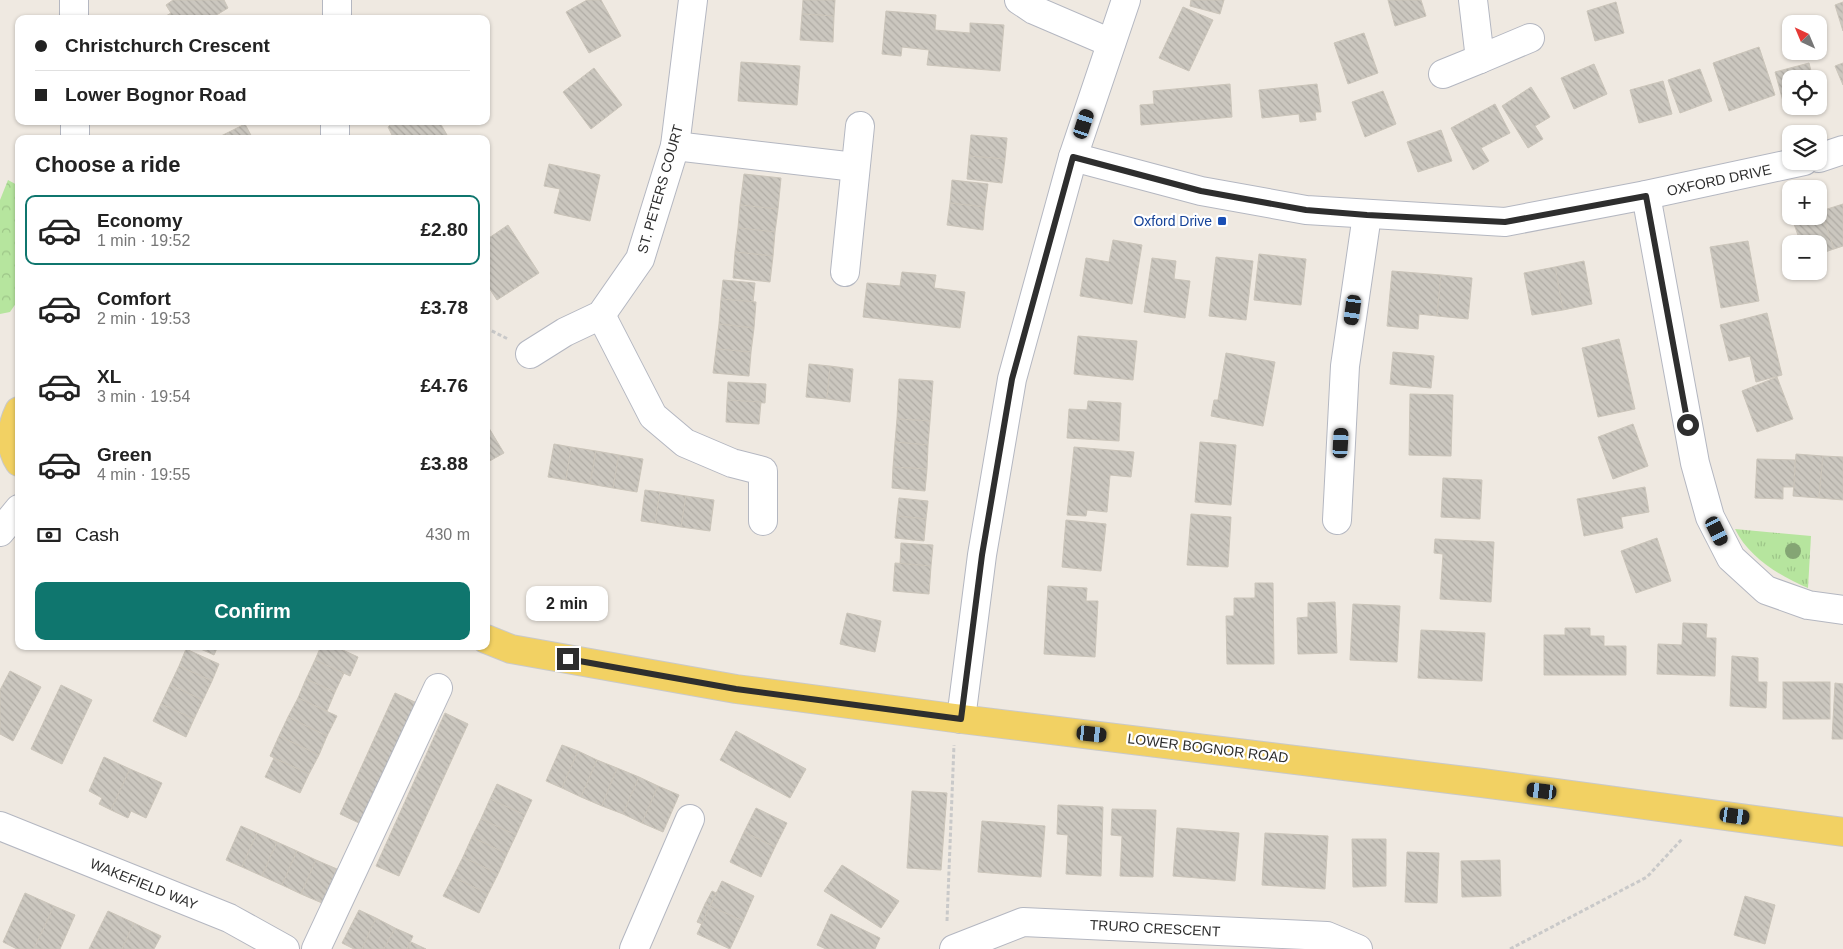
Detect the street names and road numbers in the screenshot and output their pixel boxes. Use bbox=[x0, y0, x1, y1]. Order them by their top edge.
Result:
street label: ST. PETERS COURT bbox=[634, 122, 686, 255]
street label: OXFORD DRIVE bbox=[1665, 161, 1773, 199]
street label: LOWER BOGNOR ROAD bbox=[1127, 730, 1289, 766]
street label: WAKEFIELD WAY bbox=[88, 855, 201, 913]
street label: TRURO CRESCENT bbox=[1089, 917, 1221, 939]

